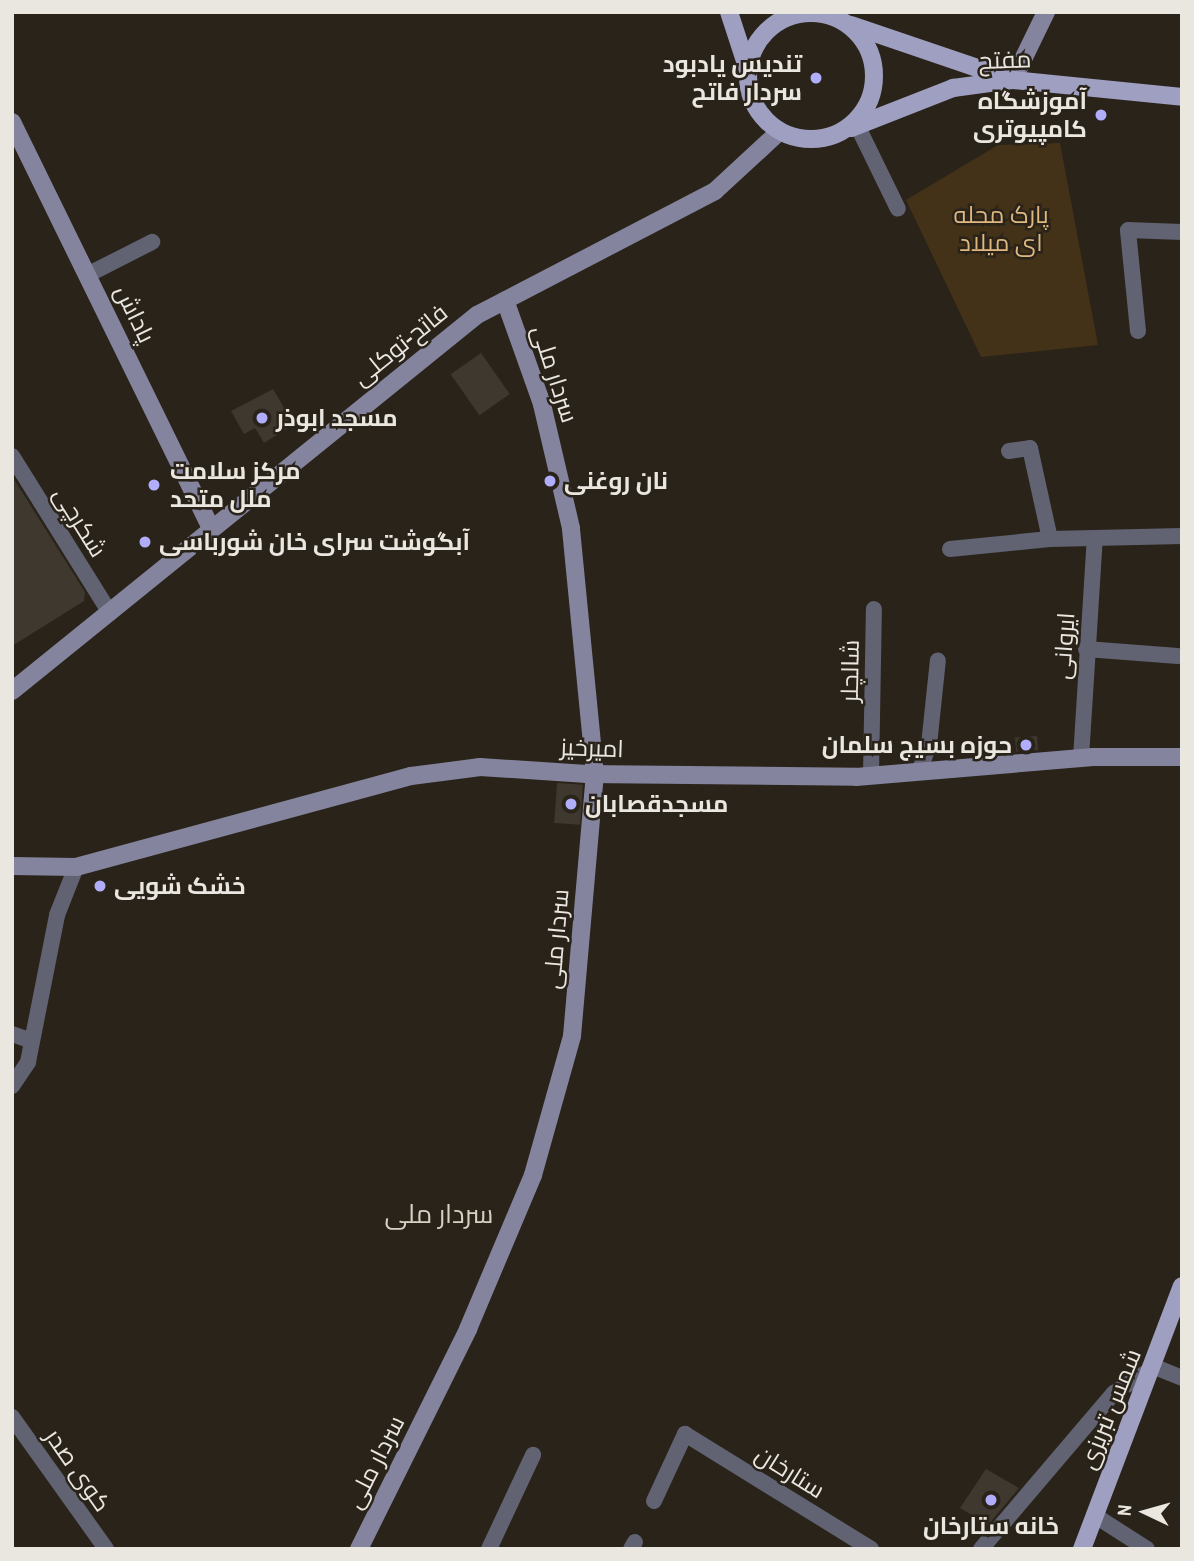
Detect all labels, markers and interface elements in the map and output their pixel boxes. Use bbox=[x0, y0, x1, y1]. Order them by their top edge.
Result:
street label: مفتح bbox=[978, 45, 1032, 75]
place label: تندیس یادبود سردار فاتح bbox=[663, 50, 802, 106]
marker: تندیس یادبود سردار فاتح bbox=[808, 70, 824, 86]
place label: آموزشگاه کامپیوتری bbox=[973, 87, 1087, 143]
marker: آموزشگاه کامپیوتری bbox=[1093, 107, 1109, 123]
park label: پارک محله ای میلاد bbox=[953, 201, 1049, 257]
street label: پاداش bbox=[109, 280, 161, 348]
street label: فاتح-توکلی bbox=[347, 298, 453, 392]
street label: سردار ملی bbox=[526, 322, 584, 426]
place label: مسجد ابوذر bbox=[276, 404, 398, 432]
marker: مسجد ابوذر bbox=[254, 410, 270, 426]
place label: مرکز سلامت ملل متحد bbox=[170, 457, 301, 513]
place label: نان روغنی bbox=[564, 467, 668, 495]
marker: نان روغنی bbox=[542, 473, 558, 489]
marker: مرکز سلامت ملل متحد bbox=[144, 475, 164, 495]
street label: شکرچی bbox=[47, 482, 113, 562]
place label: آبگوشت سرای خان شورباسی bbox=[159, 528, 470, 556]
marker: آبگوشت سرای خان شورباسی bbox=[137, 534, 153, 550]
street label: ایروانی bbox=[1047, 611, 1081, 681]
street label: شالچلر bbox=[835, 639, 865, 703]
place label: حوزه بسیج سلمان bbox=[822, 731, 1012, 759]
street label: امیرخیز bbox=[560, 732, 624, 764]
marker: حوزه بسیج سلمان bbox=[1018, 737, 1034, 753]
place label: مسجدقصابان bbox=[585, 790, 728, 818]
marker: مسجدقصابان bbox=[563, 796, 579, 812]
place label: خشک شویی bbox=[114, 872, 246, 900]
marker: خشک شویی bbox=[92, 878, 108, 894]
street label: سردار ملی bbox=[537, 888, 575, 990]
district label: سردار ملی bbox=[385, 1198, 493, 1230]
street label: شمس تبریزی bbox=[1073, 1345, 1147, 1473]
street label: سردار ملی bbox=[339, 1411, 411, 1513]
street label: کوی صدر bbox=[39, 1423, 117, 1517]
street label: ستارخان bbox=[750, 1439, 830, 1505]
north arrow bbox=[1110, 1477, 1180, 1547]
marker: خانه ستارخان bbox=[983, 1492, 999, 1508]
text: N bbox=[1111, 1503, 1138, 1517]
place label: خانه ستارخان bbox=[923, 1512, 1059, 1540]

